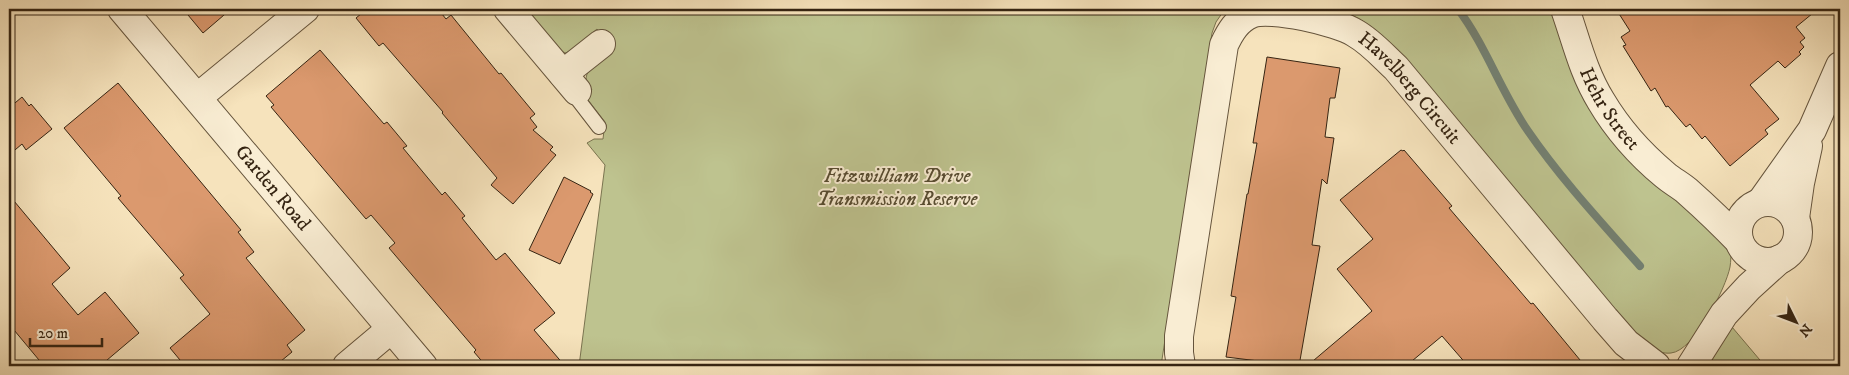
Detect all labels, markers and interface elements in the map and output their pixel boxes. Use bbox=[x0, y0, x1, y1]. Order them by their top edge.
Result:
street label: Havelberg Circuit bbox=[1353, 26, 1467, 149]
street label: Hehr Street bbox=[1573, 64, 1645, 156]
street label: Garden Road bbox=[230, 140, 316, 236]
park label: Fitzwilliam Drive Transmission Reserve bbox=[817, 164, 979, 212]
north arrow bbox=[1772, 298, 1822, 348]
scale bar bbox=[30, 315, 102, 347]
text: N bbox=[1794, 320, 1815, 341]
text: 20 m bbox=[38, 324, 68, 343]

